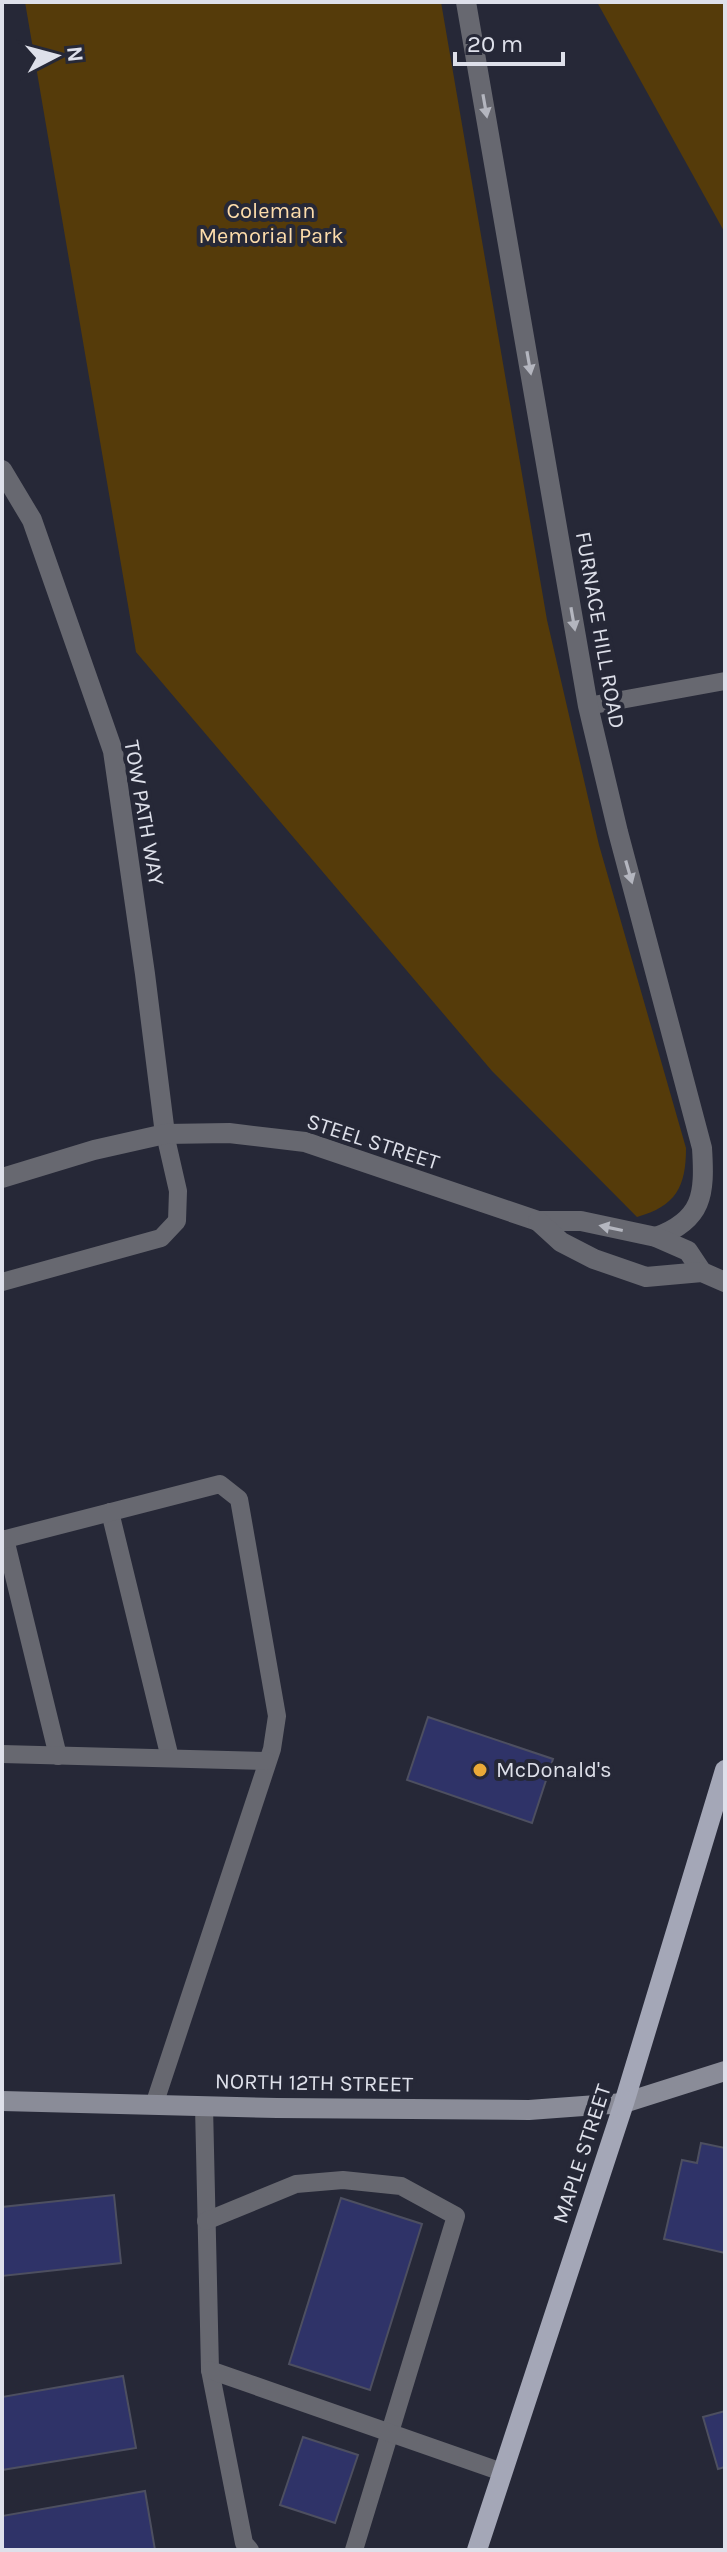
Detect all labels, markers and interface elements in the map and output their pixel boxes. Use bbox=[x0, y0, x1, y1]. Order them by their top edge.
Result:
north arrow bbox=[16, 16, 96, 96]
scale bar bbox=[455, 16, 563, 66]
text: 20 m bbox=[467, 30, 523, 58]
text: N bbox=[61, 45, 89, 63]
one-way arrow bbox=[479, 94, 491, 119]
park label: Coleman Memorial Park bbox=[198, 198, 344, 249]
one-way arrow bbox=[523, 350, 535, 375]
street label: FURNACE HILL ROAD bbox=[570, 529, 630, 731]
one-way arrow bbox=[567, 607, 580, 632]
street label: TOW PATH WAY bbox=[118, 738, 170, 888]
one-way arrow bbox=[623, 861, 636, 885]
street label: STEEL STREET bbox=[303, 1108, 443, 1176]
one-way arrow bbox=[599, 1221, 624, 1233]
place label: McDonald's bbox=[496, 1757, 612, 1783]
marker: McDonald's bbox=[471, 1761, 489, 1779]
street label: NORTH 12TH STREET bbox=[215, 2068, 413, 2098]
street label: MAPLE STREET bbox=[547, 2081, 617, 2227]

